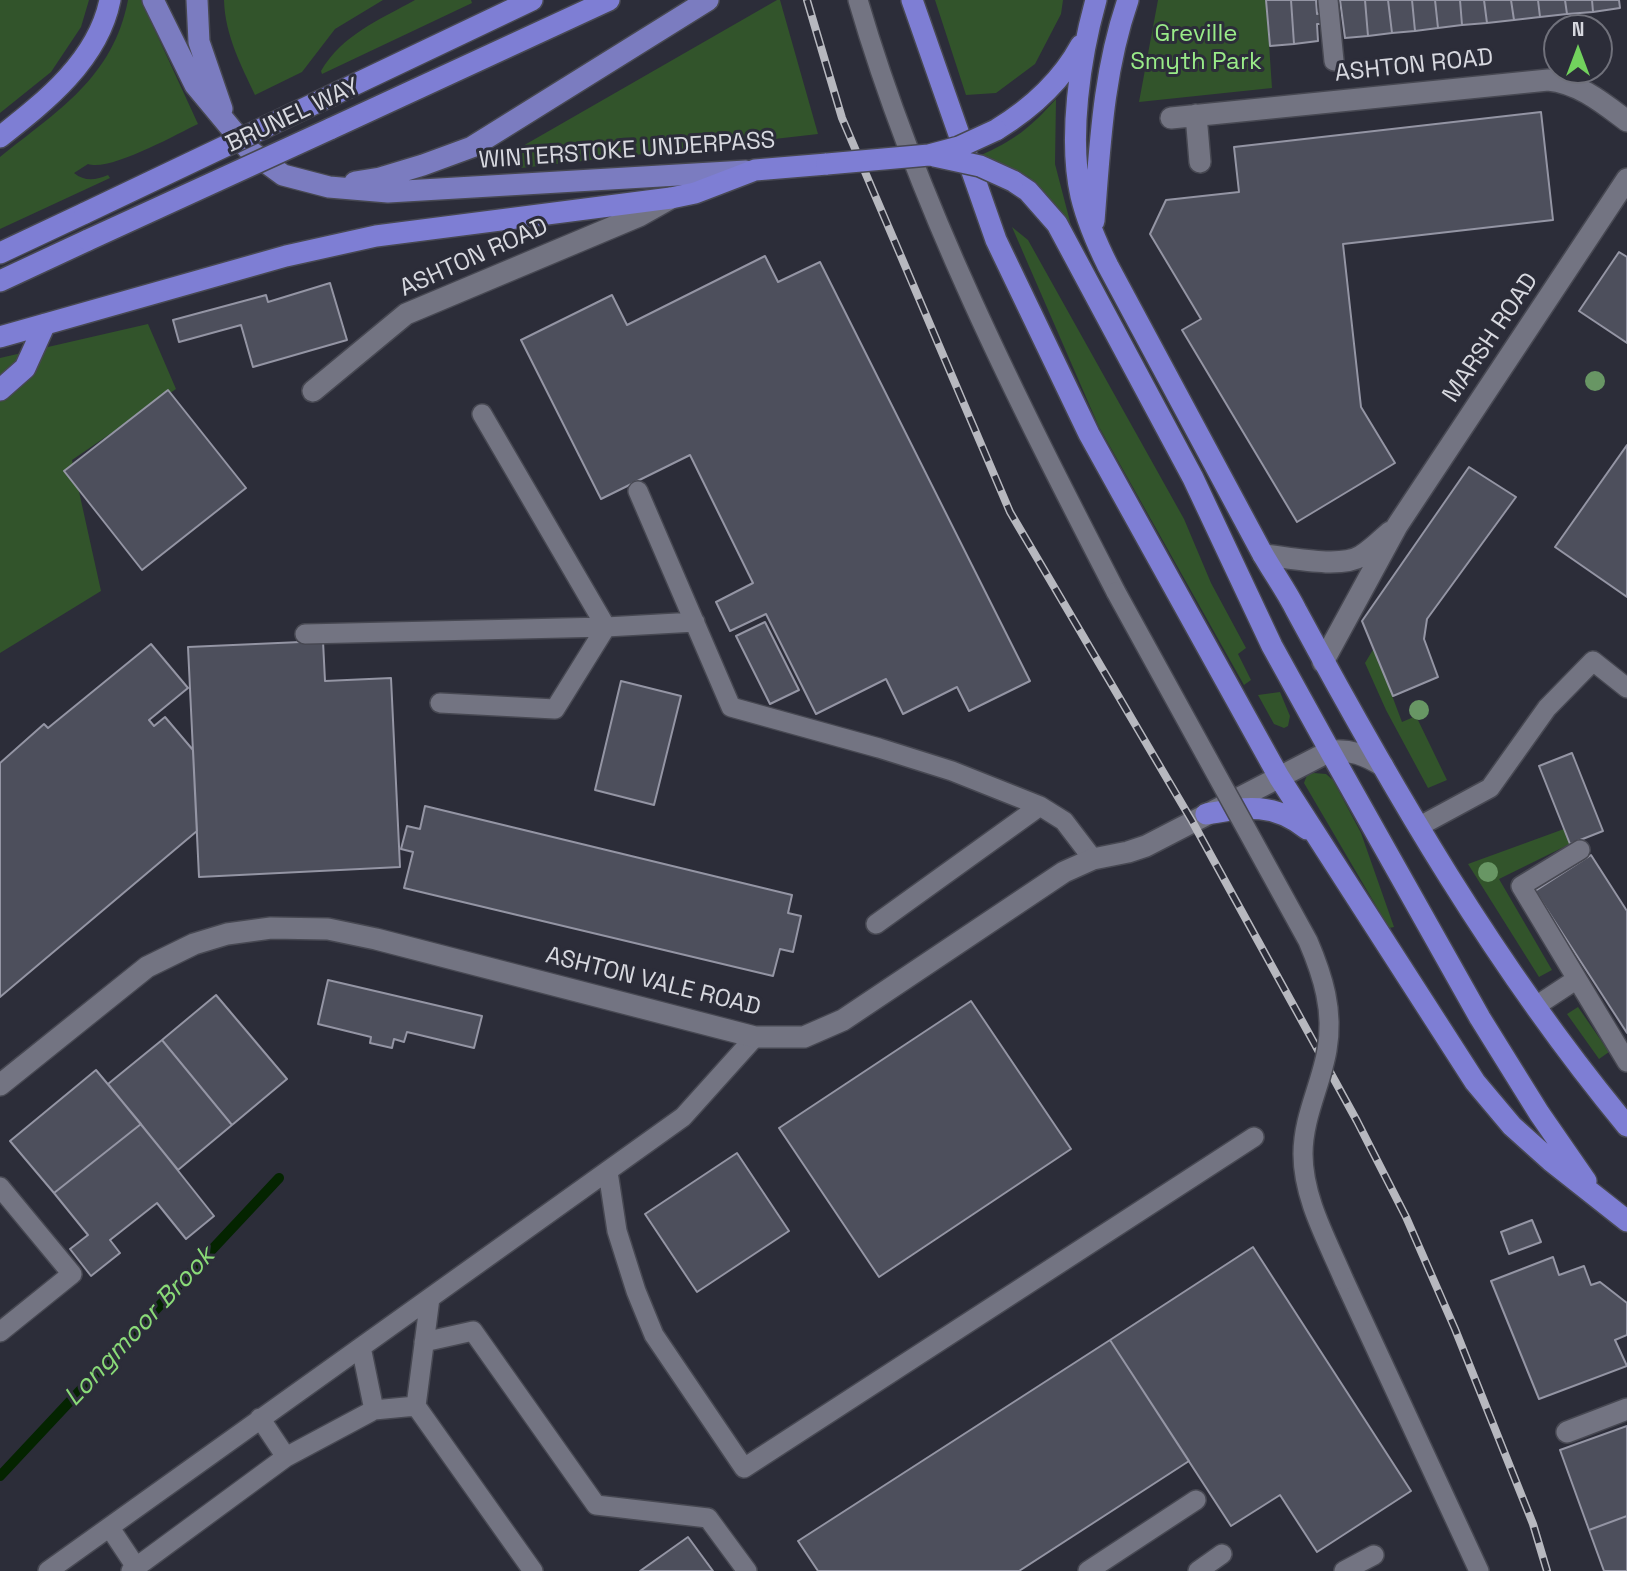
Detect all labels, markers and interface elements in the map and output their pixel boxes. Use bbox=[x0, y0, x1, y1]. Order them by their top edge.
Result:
north arrow bbox=[1543, 14, 1613, 84]
text: N bbox=[1572, 17, 1584, 42]
park label: Greville Smyth Park bbox=[1130, 20, 1262, 76]
street label: ASHTON ROAD bbox=[1333, 43, 1495, 89]
street label: BRUNEL WAY bbox=[222, 73, 364, 159]
street label: WINTERSTOKE UNDERPASS bbox=[478, 126, 776, 176]
street label: ASHTON ROAD bbox=[395, 213, 553, 303]
street label: MARSH ROAD bbox=[1437, 268, 1545, 408]
street label: ASHTON VALE ROAD bbox=[543, 941, 763, 1023]
water label: Longmoor Brook bbox=[58, 1241, 222, 1413]

